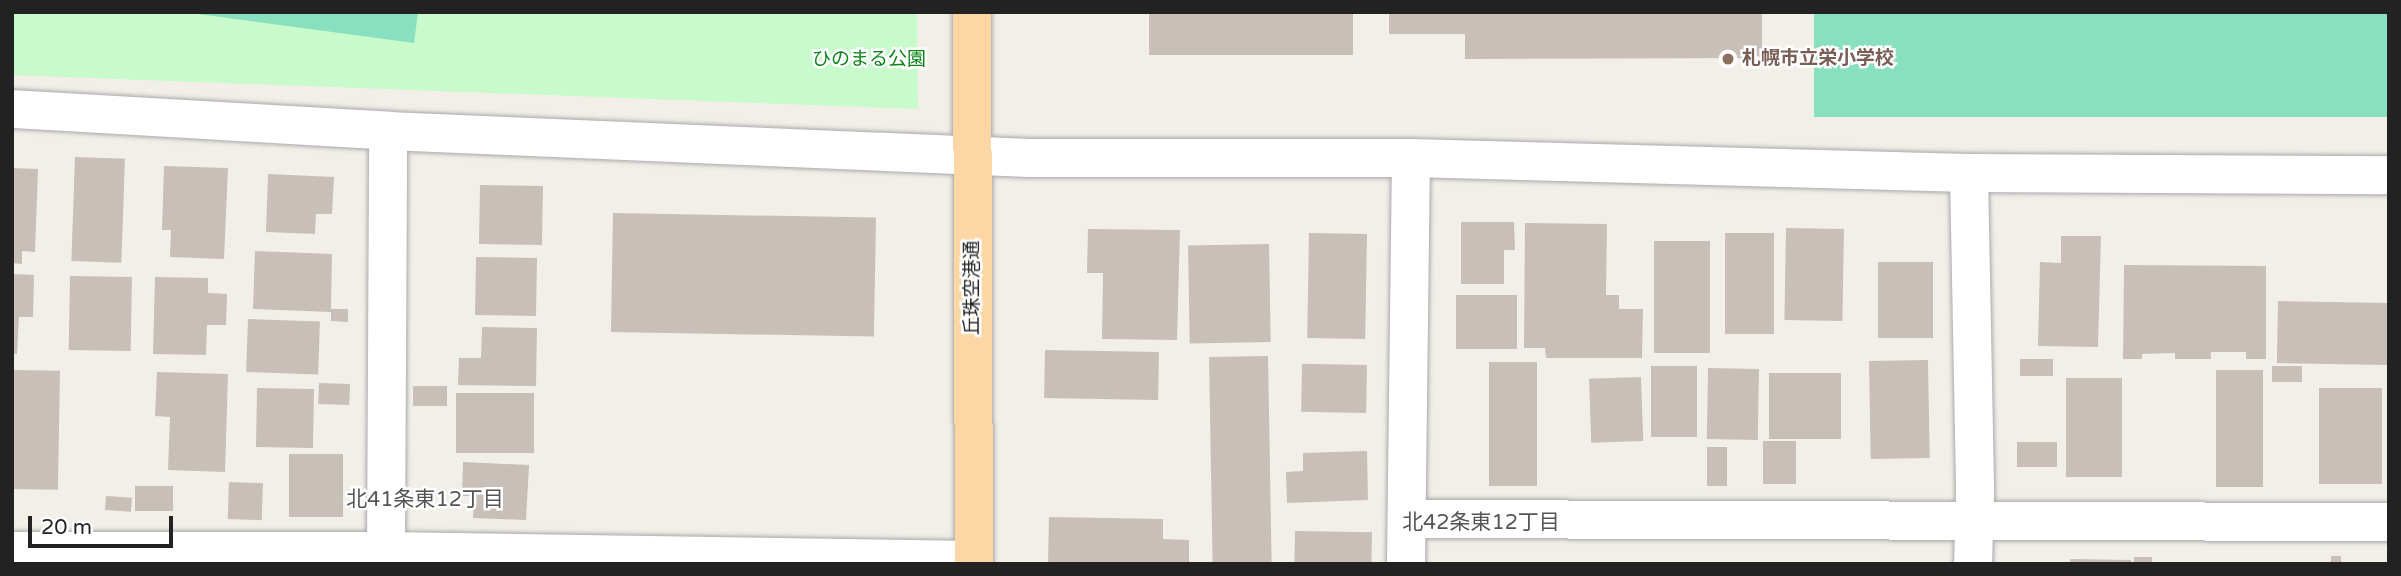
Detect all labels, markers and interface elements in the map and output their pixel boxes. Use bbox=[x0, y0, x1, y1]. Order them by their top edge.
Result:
place label: 札幌市立栄小学校 bbox=[1742, 48, 1894, 70]
park label: ひのまる公園 bbox=[812, 49, 926, 71]
marker: 札幌市立栄小学校 bbox=[1720, 51, 1736, 67]
street label: 丘珠空港通 bbox=[962, 241, 984, 335]
district label: 北41条東12丁目 bbox=[346, 487, 504, 513]
scale bar bbox=[32, 503, 177, 546]
district label: 北42条東12丁目 bbox=[1402, 510, 1560, 536]
text: 20 m bbox=[41, 515, 92, 540]

